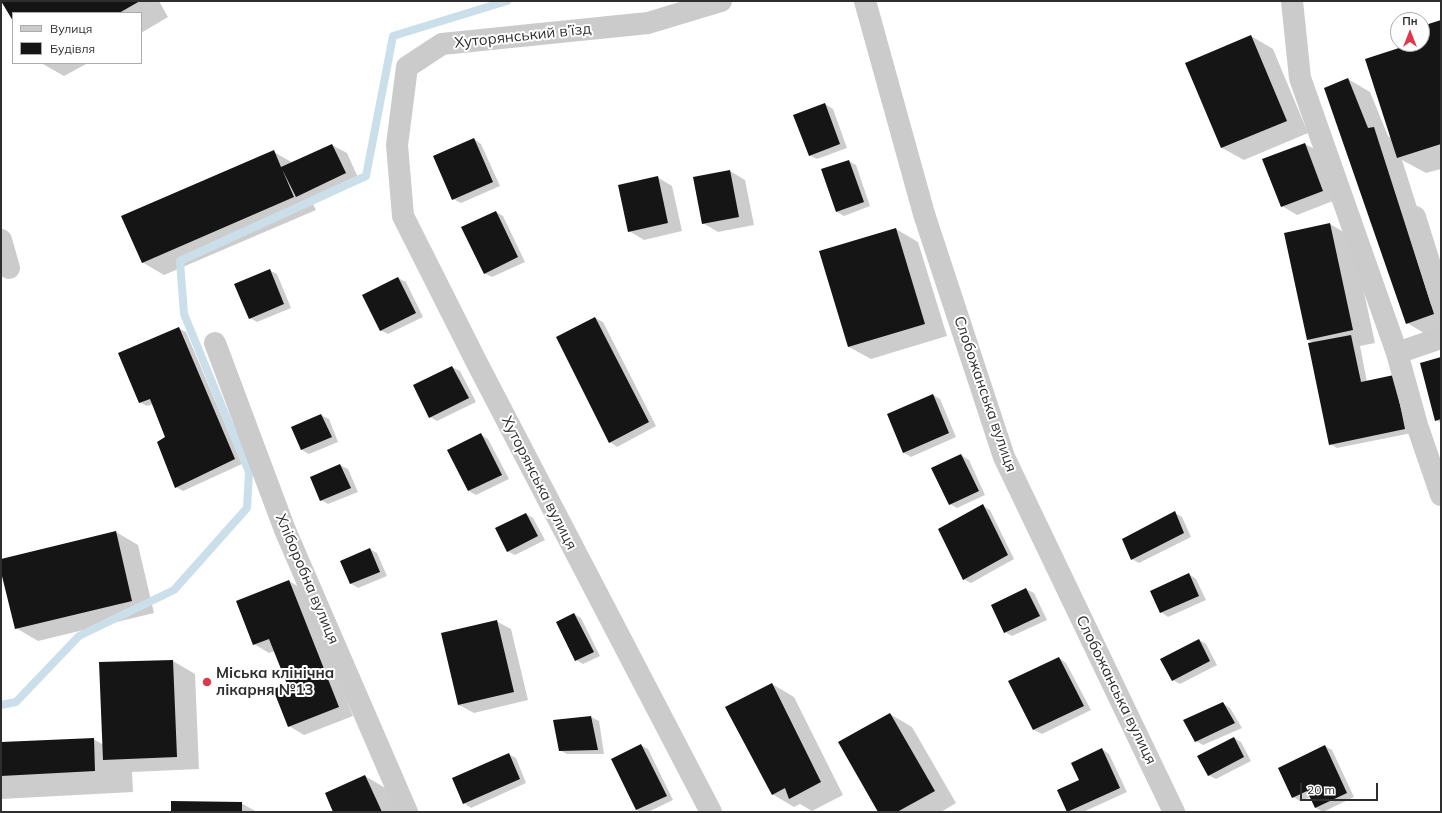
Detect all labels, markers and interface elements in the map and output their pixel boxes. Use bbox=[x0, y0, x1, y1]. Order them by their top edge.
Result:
legend bbox=[12, 12, 142, 64]
north arrow bbox=[1390, 12, 1430, 52]
text: Пн bbox=[1402, 14, 1418, 28]
street label: Хуторянський в’їзд bbox=[454, 20, 592, 52]
text: Вулиця bbox=[50, 21, 92, 36]
text: Будівля bbox=[50, 41, 95, 56]
street label: Слобожанська вулиця bbox=[950, 314, 1020, 474]
street label: Хуторянська вулиця bbox=[497, 413, 581, 553]
street label: Хліборобна вулиця bbox=[271, 511, 343, 647]
street label: Слобожанська вулиця bbox=[1072, 613, 1160, 767]
place label: Міська клінічна лікарня №13 bbox=[216, 664, 334, 699]
marker: Міська клінічна лікарня №13 bbox=[201, 676, 213, 688]
scale bar bbox=[1302, 775, 1380, 801]
text: 20 m bbox=[1307, 782, 1335, 797]

